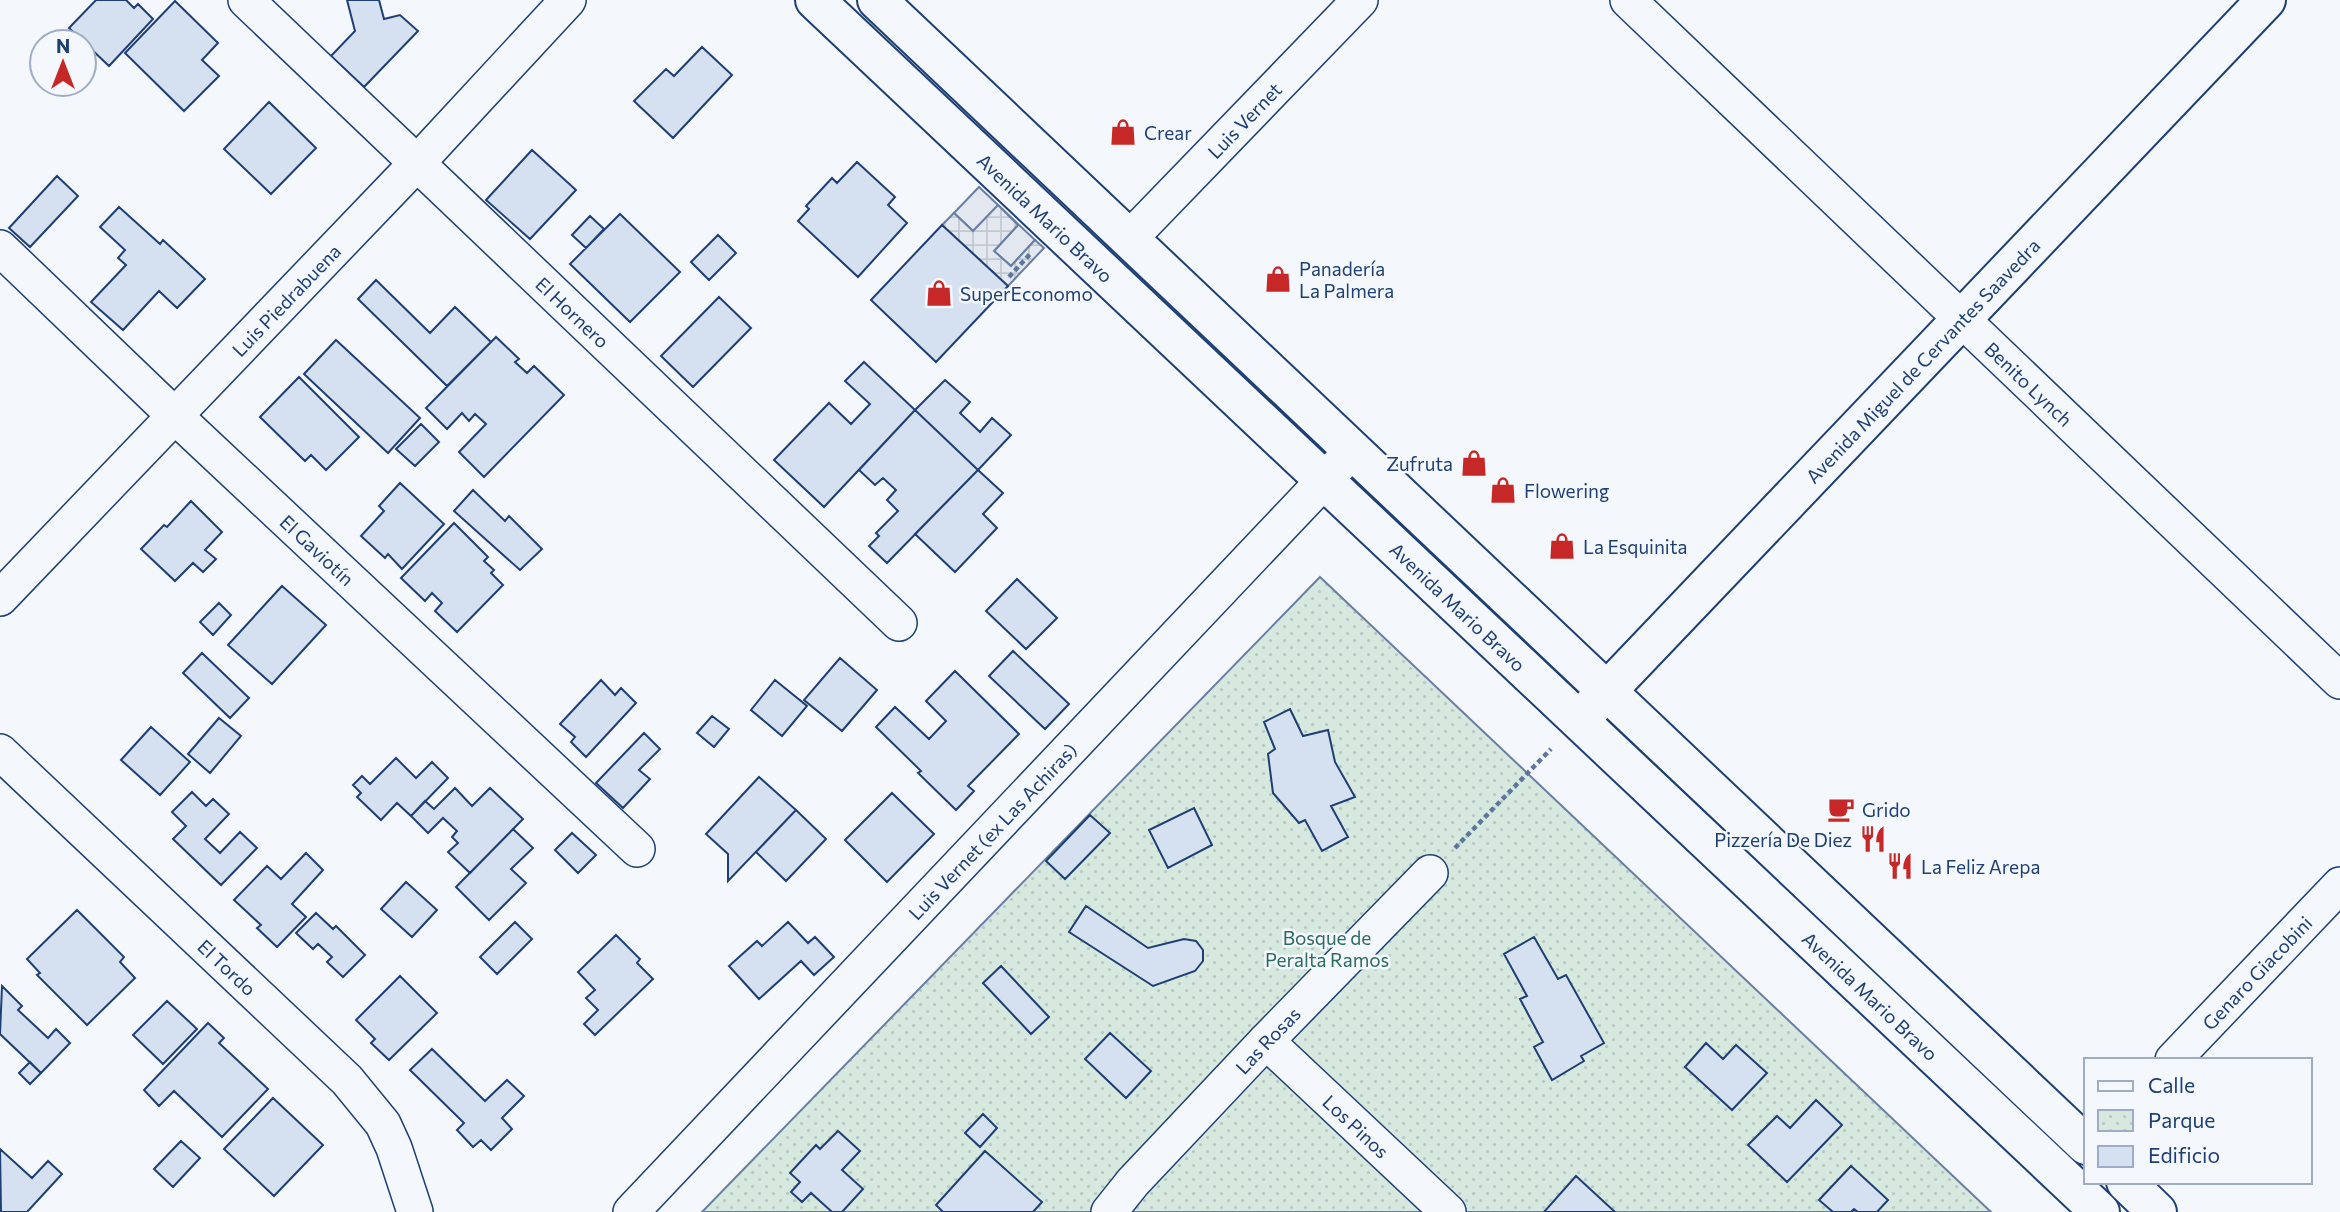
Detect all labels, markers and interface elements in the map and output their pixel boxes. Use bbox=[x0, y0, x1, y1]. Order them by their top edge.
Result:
north arrow bbox=[28, 28, 98, 98]
text: N bbox=[56, 34, 70, 57]
street label: Luis Vernet bbox=[1202, 77, 1286, 163]
shop icon: Crear bbox=[1108, 117, 1138, 147]
place label: Crear bbox=[1144, 121, 1192, 144]
street label: Avenida Mario Bravo bbox=[973, 148, 1118, 287]
street label: Avenida Miguel de Cervantes Saavedra bbox=[1800, 233, 2044, 487]
street label: Luis Piedrabuena bbox=[227, 239, 345, 361]
place label: Panadería La Palmera bbox=[1299, 257, 1394, 302]
shop icon: Panadería La Palmera bbox=[1263, 264, 1293, 294]
street label: El Hornero bbox=[532, 272, 614, 352]
shop icon: SuperEconomo bbox=[924, 278, 954, 308]
place label: SuperEconomo bbox=[960, 282, 1093, 305]
street label: Benito Lynch bbox=[1981, 337, 2078, 431]
shop icon: Zufruta bbox=[1459, 448, 1489, 478]
place label: Zufruta bbox=[1386, 452, 1453, 475]
shop icon: Flowering bbox=[1488, 475, 1518, 505]
place label: Flowering bbox=[1524, 479, 1609, 502]
street label: El Gaviotín bbox=[276, 509, 359, 590]
shop icon: La Esquinita bbox=[1547, 531, 1577, 561]
place label: La Esquinita bbox=[1583, 535, 1687, 558]
street label: Avenida Mario Bravo bbox=[1386, 537, 1531, 676]
street label: Luis Vernet (ex Las Achiras) bbox=[903, 738, 1081, 924]
cafe icon: Grido bbox=[1826, 794, 1856, 824]
place label: Grido bbox=[1862, 798, 1911, 821]
restaurant icon: Pizzería De Diez bbox=[1858, 824, 1888, 854]
place label: Pizzería De Diez bbox=[1714, 828, 1852, 851]
restaurant icon: La Feliz Arepa bbox=[1885, 851, 1915, 881]
place label: La Feliz Arepa bbox=[1921, 855, 2040, 878]
street label: Genaro Giacobini bbox=[2197, 911, 2316, 1034]
park label: Bosque de Peralta Ramos bbox=[1265, 926, 1389, 971]
street label: Avenida Mario Bravo bbox=[1798, 926, 1943, 1065]
street label: El Tordo bbox=[194, 934, 261, 1000]
street label: Las Rosas bbox=[1230, 1002, 1305, 1078]
legend bbox=[2084, 1058, 2312, 1184]
text: Calle bbox=[2148, 1072, 2195, 1097]
street label: Los Pinos bbox=[1319, 1089, 1394, 1162]
text: Parque bbox=[2148, 1107, 2215, 1132]
text: Edificio bbox=[2148, 1142, 2220, 1167]

